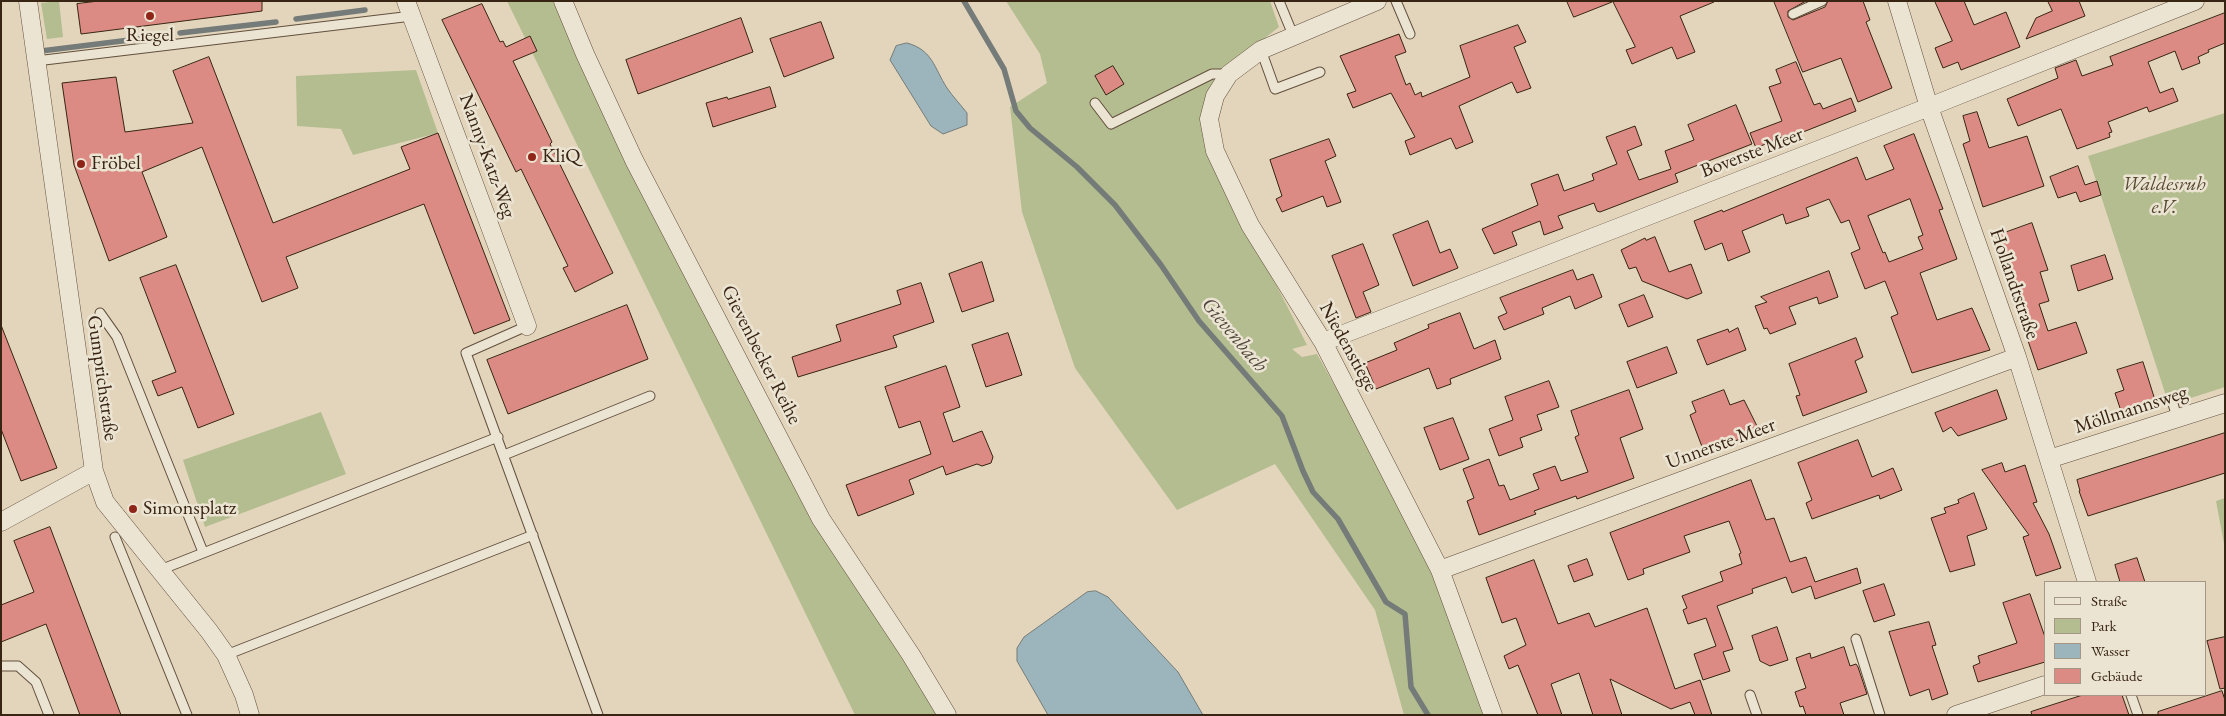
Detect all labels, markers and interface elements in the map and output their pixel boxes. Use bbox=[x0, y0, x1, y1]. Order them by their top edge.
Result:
marker: Riegel bbox=[144, 10, 156, 22]
place label: Riegel bbox=[126, 24, 174, 48]
street label: Nanny-Katz-Weg bbox=[453, 90, 521, 222]
street label: Boverste Meer bbox=[1697, 122, 1807, 184]
place label: KliQ bbox=[542, 145, 581, 169]
marker: KliQ bbox=[526, 151, 538, 163]
place label: Fröbel bbox=[91, 152, 141, 176]
marker: Fröbel bbox=[75, 158, 87, 170]
park label: Waldesruh e.V. bbox=[2122, 173, 2206, 220]
street label: Hollandtstraße bbox=[1984, 225, 2044, 343]
street label: Gievenbecker Reihe bbox=[716, 281, 806, 429]
water label: Gievenbach bbox=[1195, 292, 1273, 378]
street label: Niedenstiege bbox=[1314, 298, 1382, 396]
street label: Gumprichstraße bbox=[81, 314, 123, 442]
street label: Möllmannsweg bbox=[2071, 380, 2191, 440]
street label: Unnerste Meer bbox=[1663, 413, 1779, 475]
place label: Simonsplatz bbox=[143, 497, 236, 521]
marker: Simonsplatz bbox=[127, 503, 139, 515]
legend bbox=[2044, 581, 2206, 696]
text: Straße bbox=[2091, 591, 2127, 610]
text: Park bbox=[2091, 616, 2117, 635]
text: Wasser bbox=[2091, 641, 2130, 660]
text: Gebäude bbox=[2091, 666, 2143, 685]

